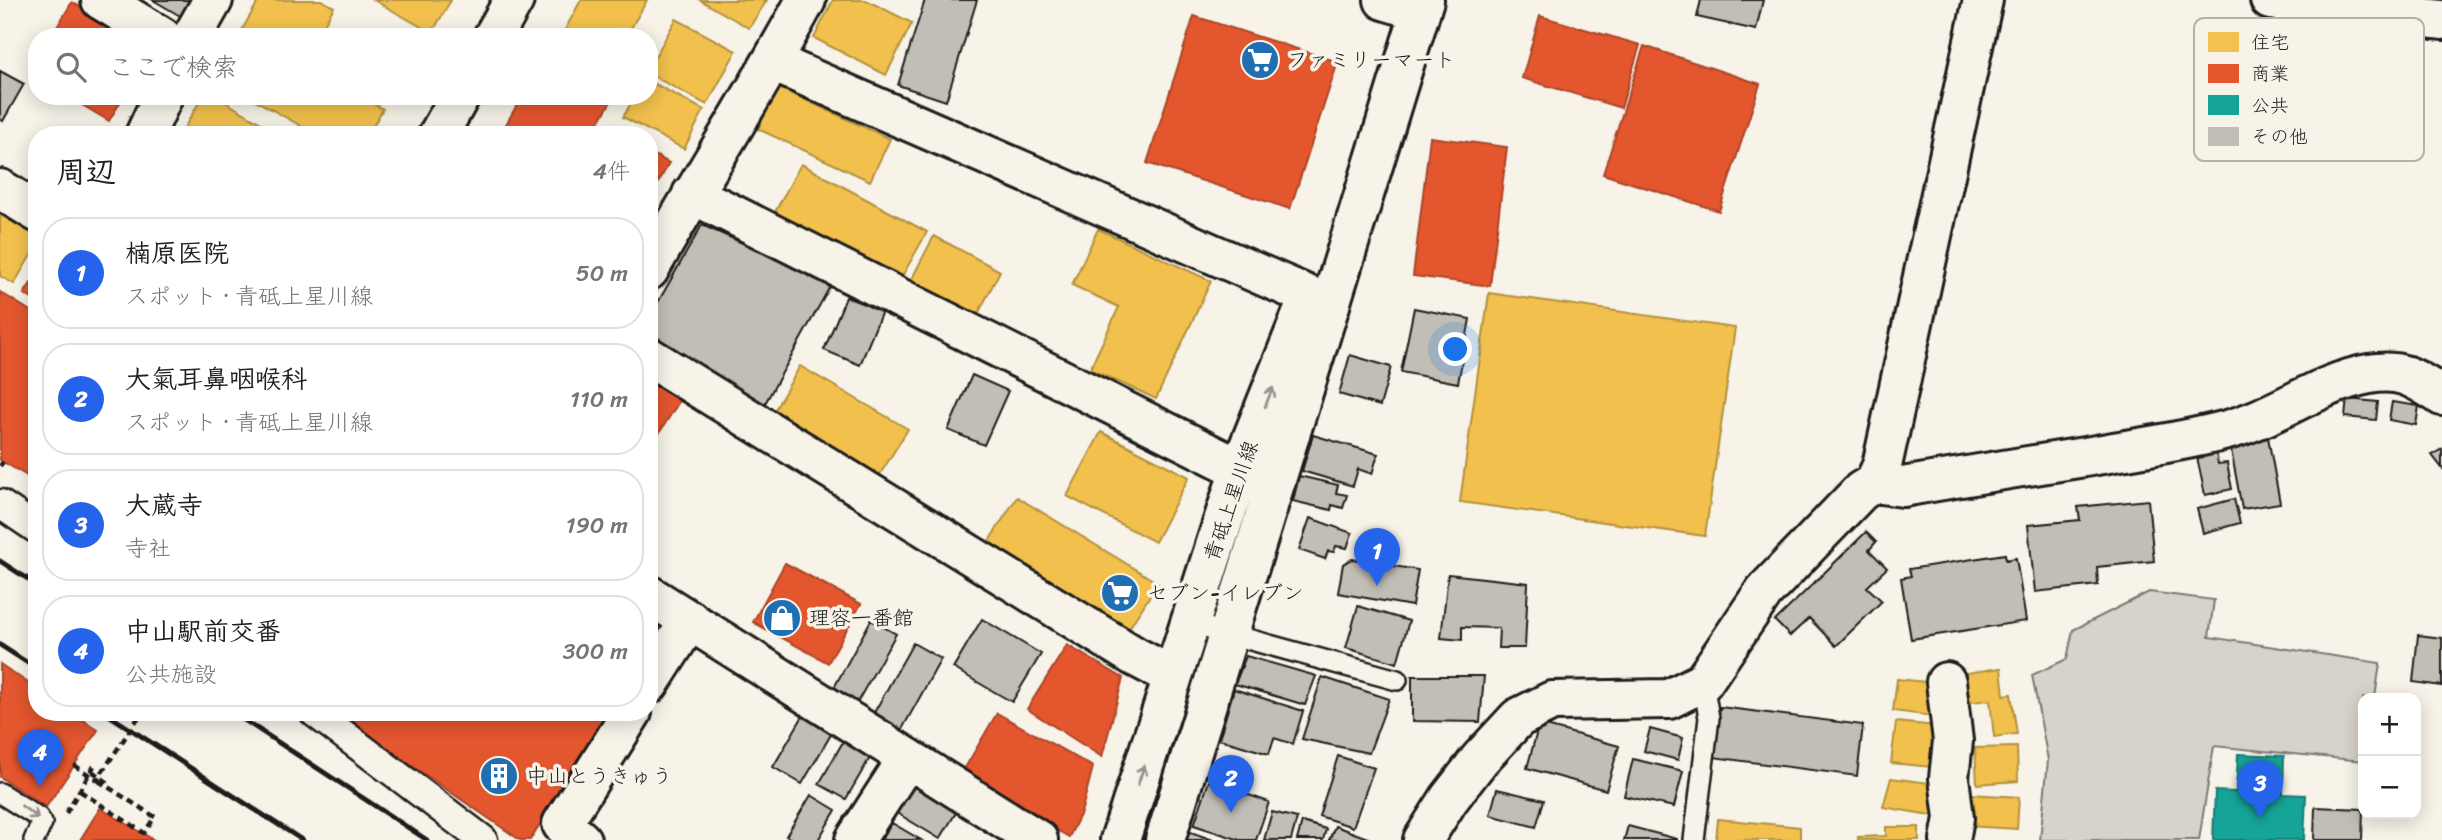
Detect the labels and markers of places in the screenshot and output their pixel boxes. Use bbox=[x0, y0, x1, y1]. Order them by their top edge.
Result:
supermarket icon: ファミリーマート bbox=[1239, 39, 1281, 81]
place label: ファミリーマート bbox=[1287, 41, 1455, 79]
pin: 1 bbox=[1354, 528, 1400, 586]
supermarket icon: セブン-イレブン bbox=[1099, 572, 1141, 614]
place label: セブン-イレブン bbox=[1147, 574, 1304, 612]
shop icon: 理容一番館 bbox=[761, 597, 803, 639]
place label: 理容一番館 bbox=[809, 599, 914, 637]
pin: 4 bbox=[17, 729, 63, 787]
building icon: 中山とうきゅう bbox=[478, 755, 520, 797]
pin: 2 bbox=[1208, 755, 1254, 813]
place label: 中山とうきゅう bbox=[526, 757, 673, 795]
pin: 3 bbox=[2237, 760, 2283, 818]

